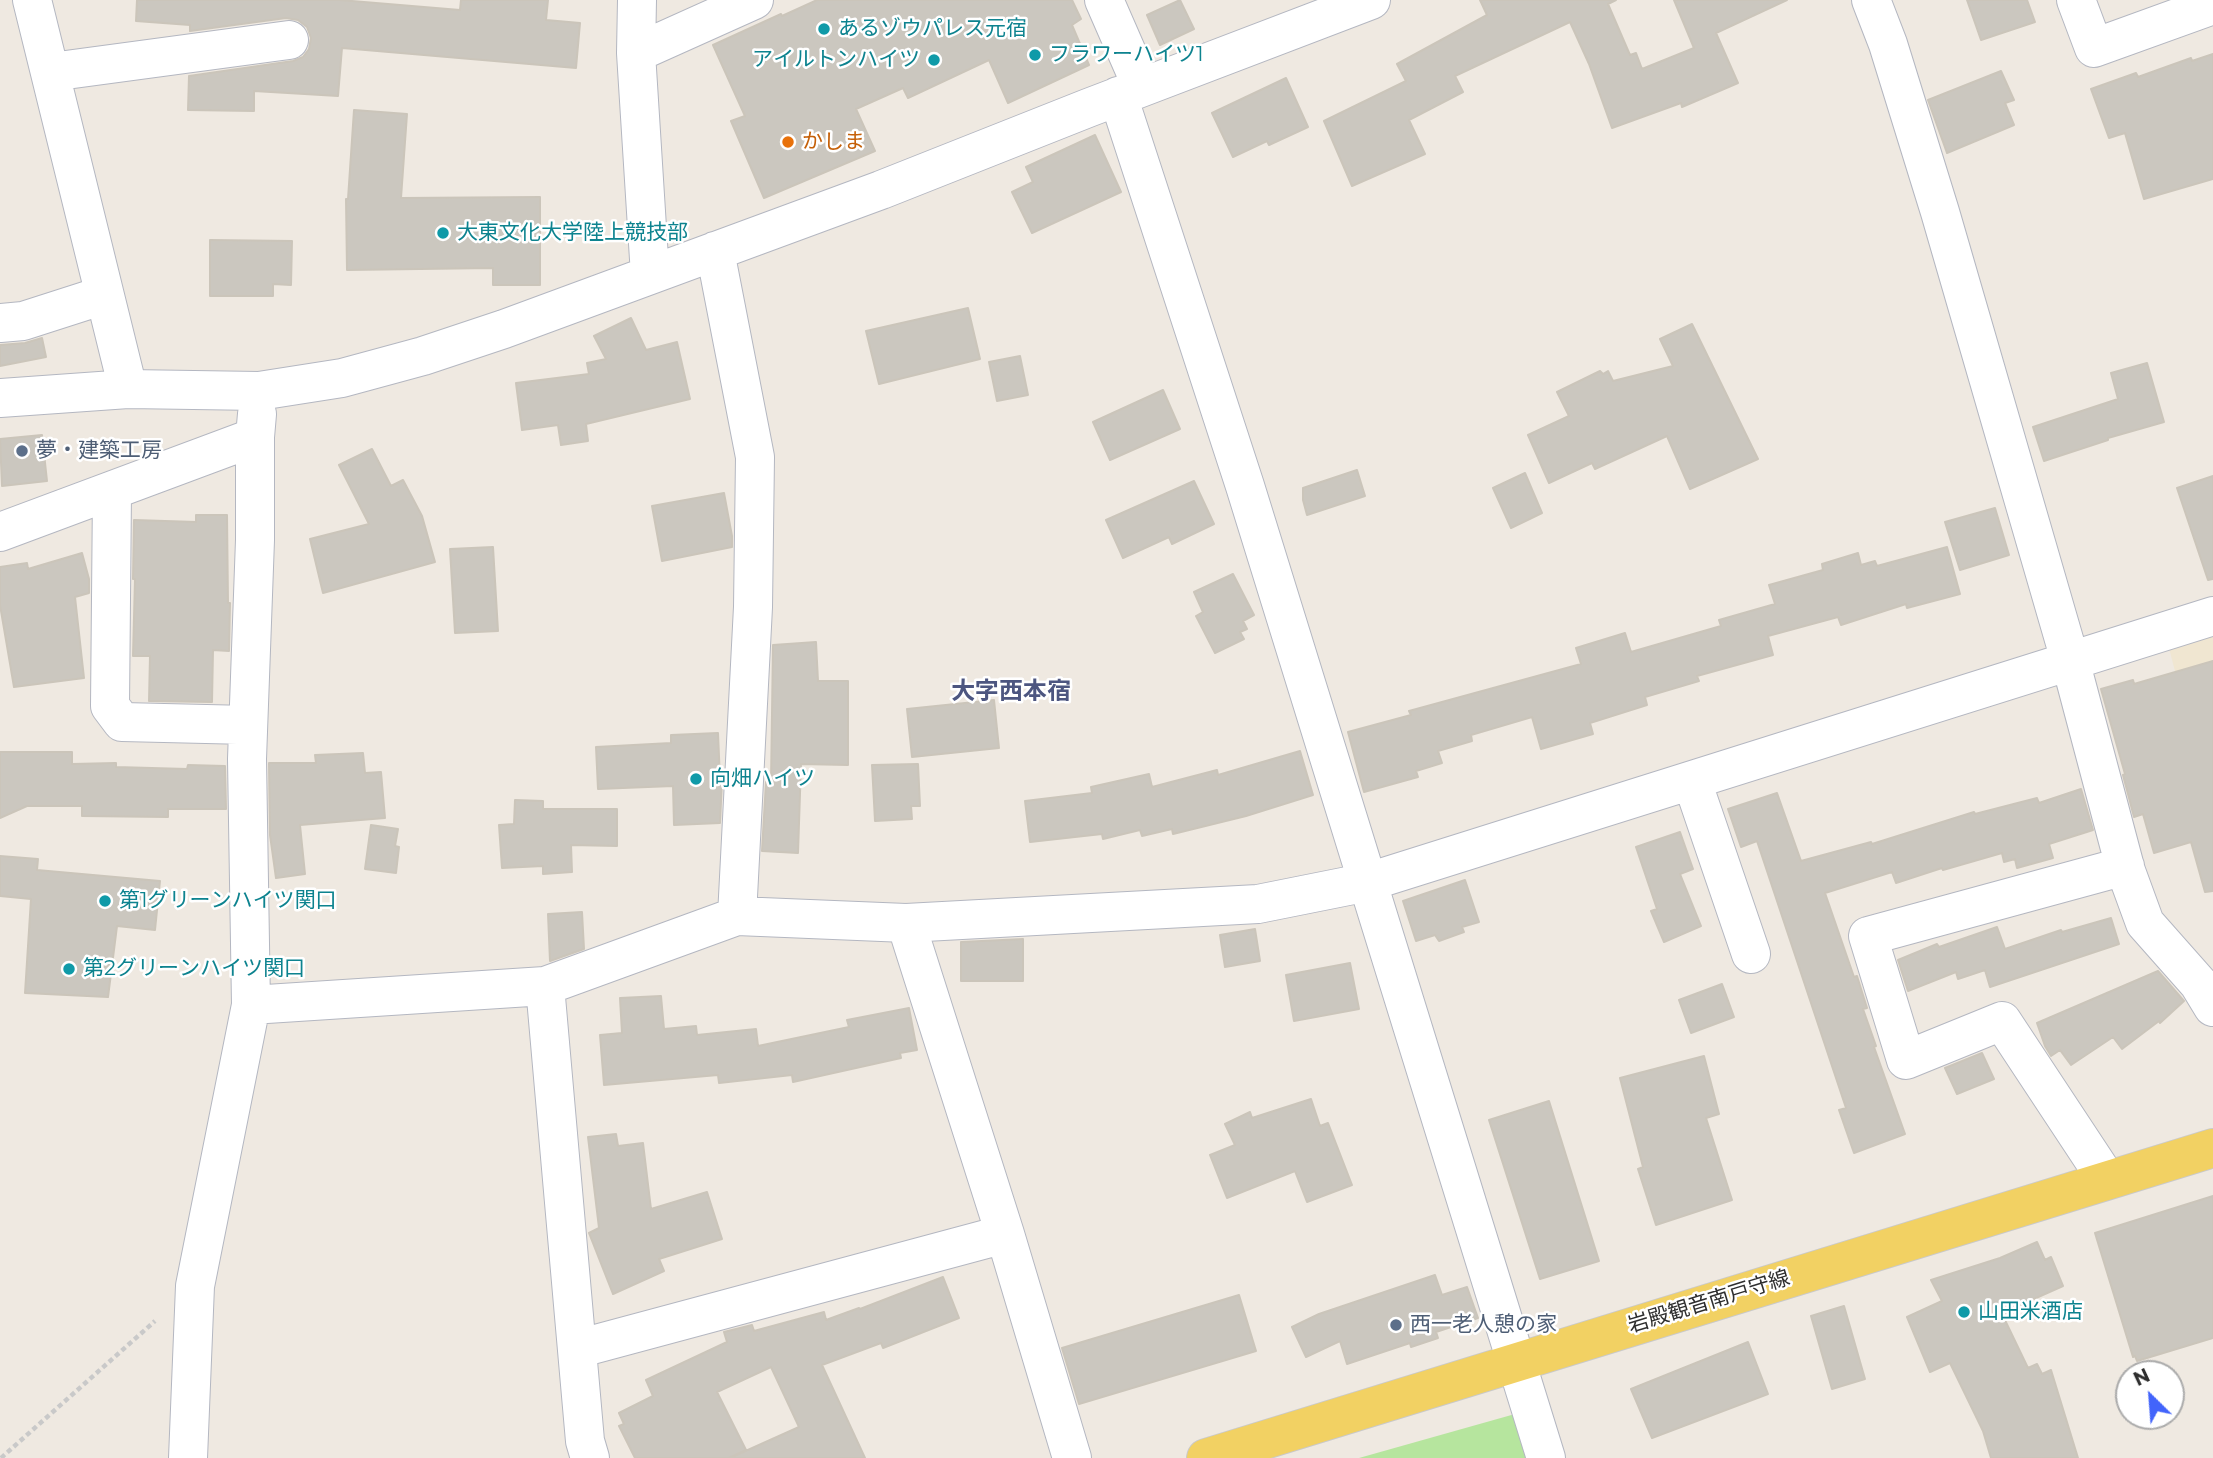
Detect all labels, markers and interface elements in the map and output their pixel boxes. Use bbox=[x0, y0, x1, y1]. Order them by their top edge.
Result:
place label: あるゾウパレス元宿 bbox=[838, 16, 1027, 42]
marker: あるゾウパレス元宿 bbox=[816, 21, 832, 37]
place label: フラワーハイツ1 bbox=[1049, 42, 1204, 68]
place label: アイルトンハイツ bbox=[752, 47, 920, 73]
marker: フラワーハイツ1 bbox=[1027, 47, 1043, 63]
marker: アイルトンハイツ bbox=[926, 52, 942, 68]
place label: かしま bbox=[802, 129, 865, 155]
marker: かしま bbox=[780, 134, 796, 150]
place label: 大東文化大学陸上競技部 bbox=[457, 220, 688, 246]
marker: 大東文化大学陸上競技部 bbox=[435, 225, 451, 241]
place label: 夢・建築工房 bbox=[36, 438, 162, 464]
marker: 夢・建築工房 bbox=[14, 443, 30, 459]
district label: 大字西本宿 bbox=[951, 678, 1071, 706]
place label: 向畑ハイツ bbox=[710, 766, 815, 792]
marker: 向畑ハイツ bbox=[688, 771, 704, 787]
place label: 第1グリーンハイツ関口 bbox=[119, 888, 337, 914]
marker: 第1グリーンハイツ関口 bbox=[97, 893, 113, 909]
place label: 第2グリーンハイツ関口 bbox=[83, 956, 305, 982]
marker: 第2グリーンハイツ関口 bbox=[61, 961, 77, 977]
street label: 岩殿観音南戸守線 bbox=[1625, 1265, 1793, 1339]
place label: 山田米酒店 bbox=[1978, 1299, 2083, 1325]
marker: 山田米酒店 bbox=[1956, 1304, 1972, 1320]
place label: 西一老人憩の家 bbox=[1410, 1312, 1557, 1338]
marker: 西一老人憩の家 bbox=[1388, 1317, 1404, 1333]
north arrow bbox=[2115, 1360, 2185, 1430]
text: N bbox=[2130, 1364, 2154, 1391]

